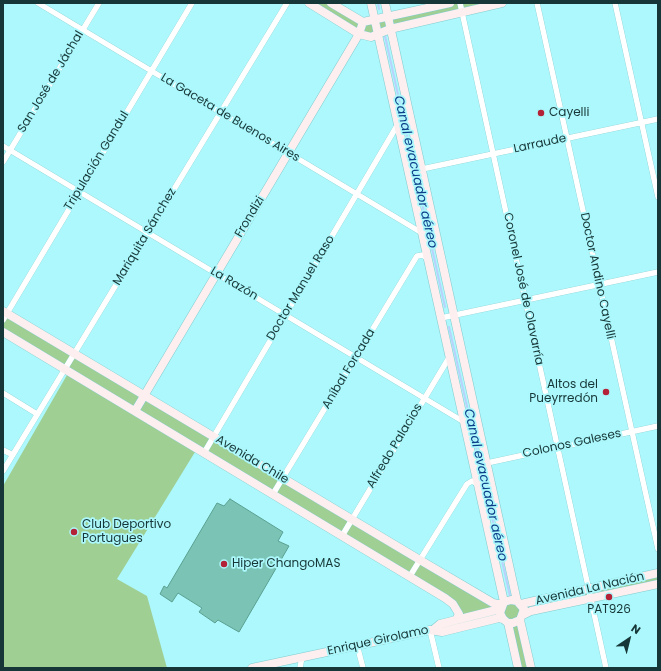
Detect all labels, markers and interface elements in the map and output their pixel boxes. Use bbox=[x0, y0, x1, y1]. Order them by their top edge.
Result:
street label: San José de Jáchal bbox=[15, 28, 87, 136]
street label: La Gaceta de Buenos Aires bbox=[158, 71, 302, 165]
water label: Canal evacuador aéreo bbox=[390, 94, 440, 250]
place label: Cayelli bbox=[549, 106, 589, 120]
marker: Cayelli bbox=[536, 108, 546, 118]
street label: Tripulación Gandul bbox=[62, 109, 132, 213]
street label: Larraude bbox=[512, 131, 568, 157]
street label: Mariquita Sánchez bbox=[110, 186, 180, 288]
street label: Frondizi bbox=[232, 194, 268, 240]
street label: Coronel José de Olavarría bbox=[500, 211, 546, 367]
street label: Doctor Andino Cayelli bbox=[577, 211, 617, 341]
street label: Doctor Manuel Raso bbox=[264, 233, 338, 343]
street label: La Razón bbox=[208, 264, 260, 304]
street label: Aníbal Forcada bbox=[319, 326, 379, 412]
place label: Altos del Pueyrredón bbox=[529, 378, 598, 406]
marker: Altos del Pueyrredón bbox=[601, 387, 611, 397]
street label: Alfredo Palacios bbox=[364, 401, 426, 491]
water label: Canal evacuador aéreo bbox=[460, 407, 510, 563]
street label: Colonos Galeses bbox=[521, 427, 623, 461]
street label: Avenida Chile bbox=[213, 433, 291, 487]
place label: Club Deportivo Portugues bbox=[82, 518, 171, 546]
marker: Club Deportivo Portugues bbox=[69, 527, 79, 537]
place label: Hiper ChangoMAS bbox=[232, 557, 340, 571]
marker: Hiper ChangoMAS bbox=[219, 559, 229, 569]
street label: Avenida La Nación bbox=[534, 570, 646, 608]
marker: PAT926 bbox=[604, 592, 614, 602]
place label: PAT926 bbox=[587, 603, 631, 617]
north arrow bbox=[609, 619, 649, 659]
text: N bbox=[628, 620, 644, 638]
street label: Enrique Girolamo bbox=[326, 623, 430, 659]

